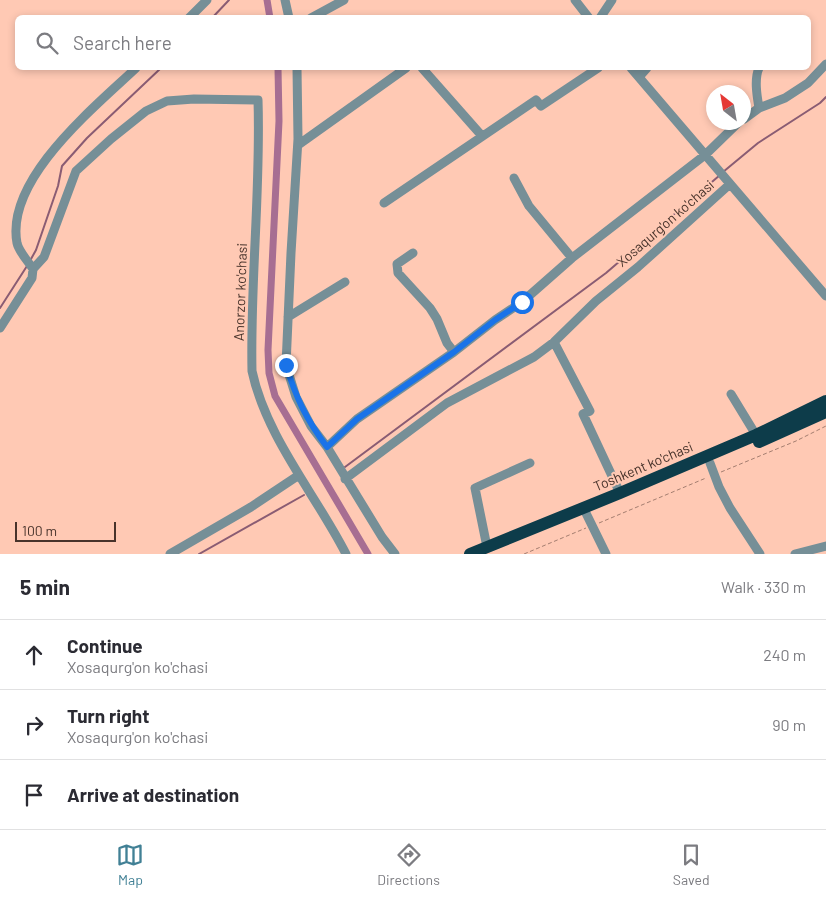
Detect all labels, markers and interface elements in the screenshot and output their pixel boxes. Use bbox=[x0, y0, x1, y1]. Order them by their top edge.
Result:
search box bbox=[15, 15, 811, 70]
icon: search bbox=[33, 29, 61, 57]
text: Search here bbox=[73, 31, 172, 54]
north arrow bbox=[706, 85, 751, 130]
street label: Xosaqurg'on ko'chasi bbox=[613, 176, 717, 270]
street label: Anorzor ko'chasi bbox=[230, 243, 250, 341]
route start bbox=[511, 291, 534, 314]
route end bbox=[275, 354, 298, 377]
street label: Toshkent ko'chasi bbox=[591, 437, 695, 495]
scale bar bbox=[15, 519, 116, 542]
text: 100 m bbox=[22, 522, 57, 539]
text: 5 min bbox=[20, 574, 70, 599]
text: Walk · 330 m bbox=[721, 577, 806, 596]
text: Continue bbox=[67, 634, 143, 657]
icon: ahead bbox=[20, 641, 48, 669]
text: 240 m bbox=[763, 645, 806, 664]
text: Xosaqurg'on ko'chasi bbox=[67, 657, 208, 676]
text: Turn right bbox=[67, 704, 149, 727]
icon: right bbox=[20, 711, 48, 739]
text: 90 m bbox=[772, 715, 806, 734]
text: Xosaqurg'on ko'chasi bbox=[67, 727, 208, 746]
icon: arrive bbox=[20, 781, 48, 809]
text: Arrive at destination bbox=[67, 783, 239, 806]
tab: Map bbox=[116, 841, 144, 888]
tab: Directions bbox=[377, 841, 440, 888]
tab: Saved bbox=[673, 841, 710, 888]

